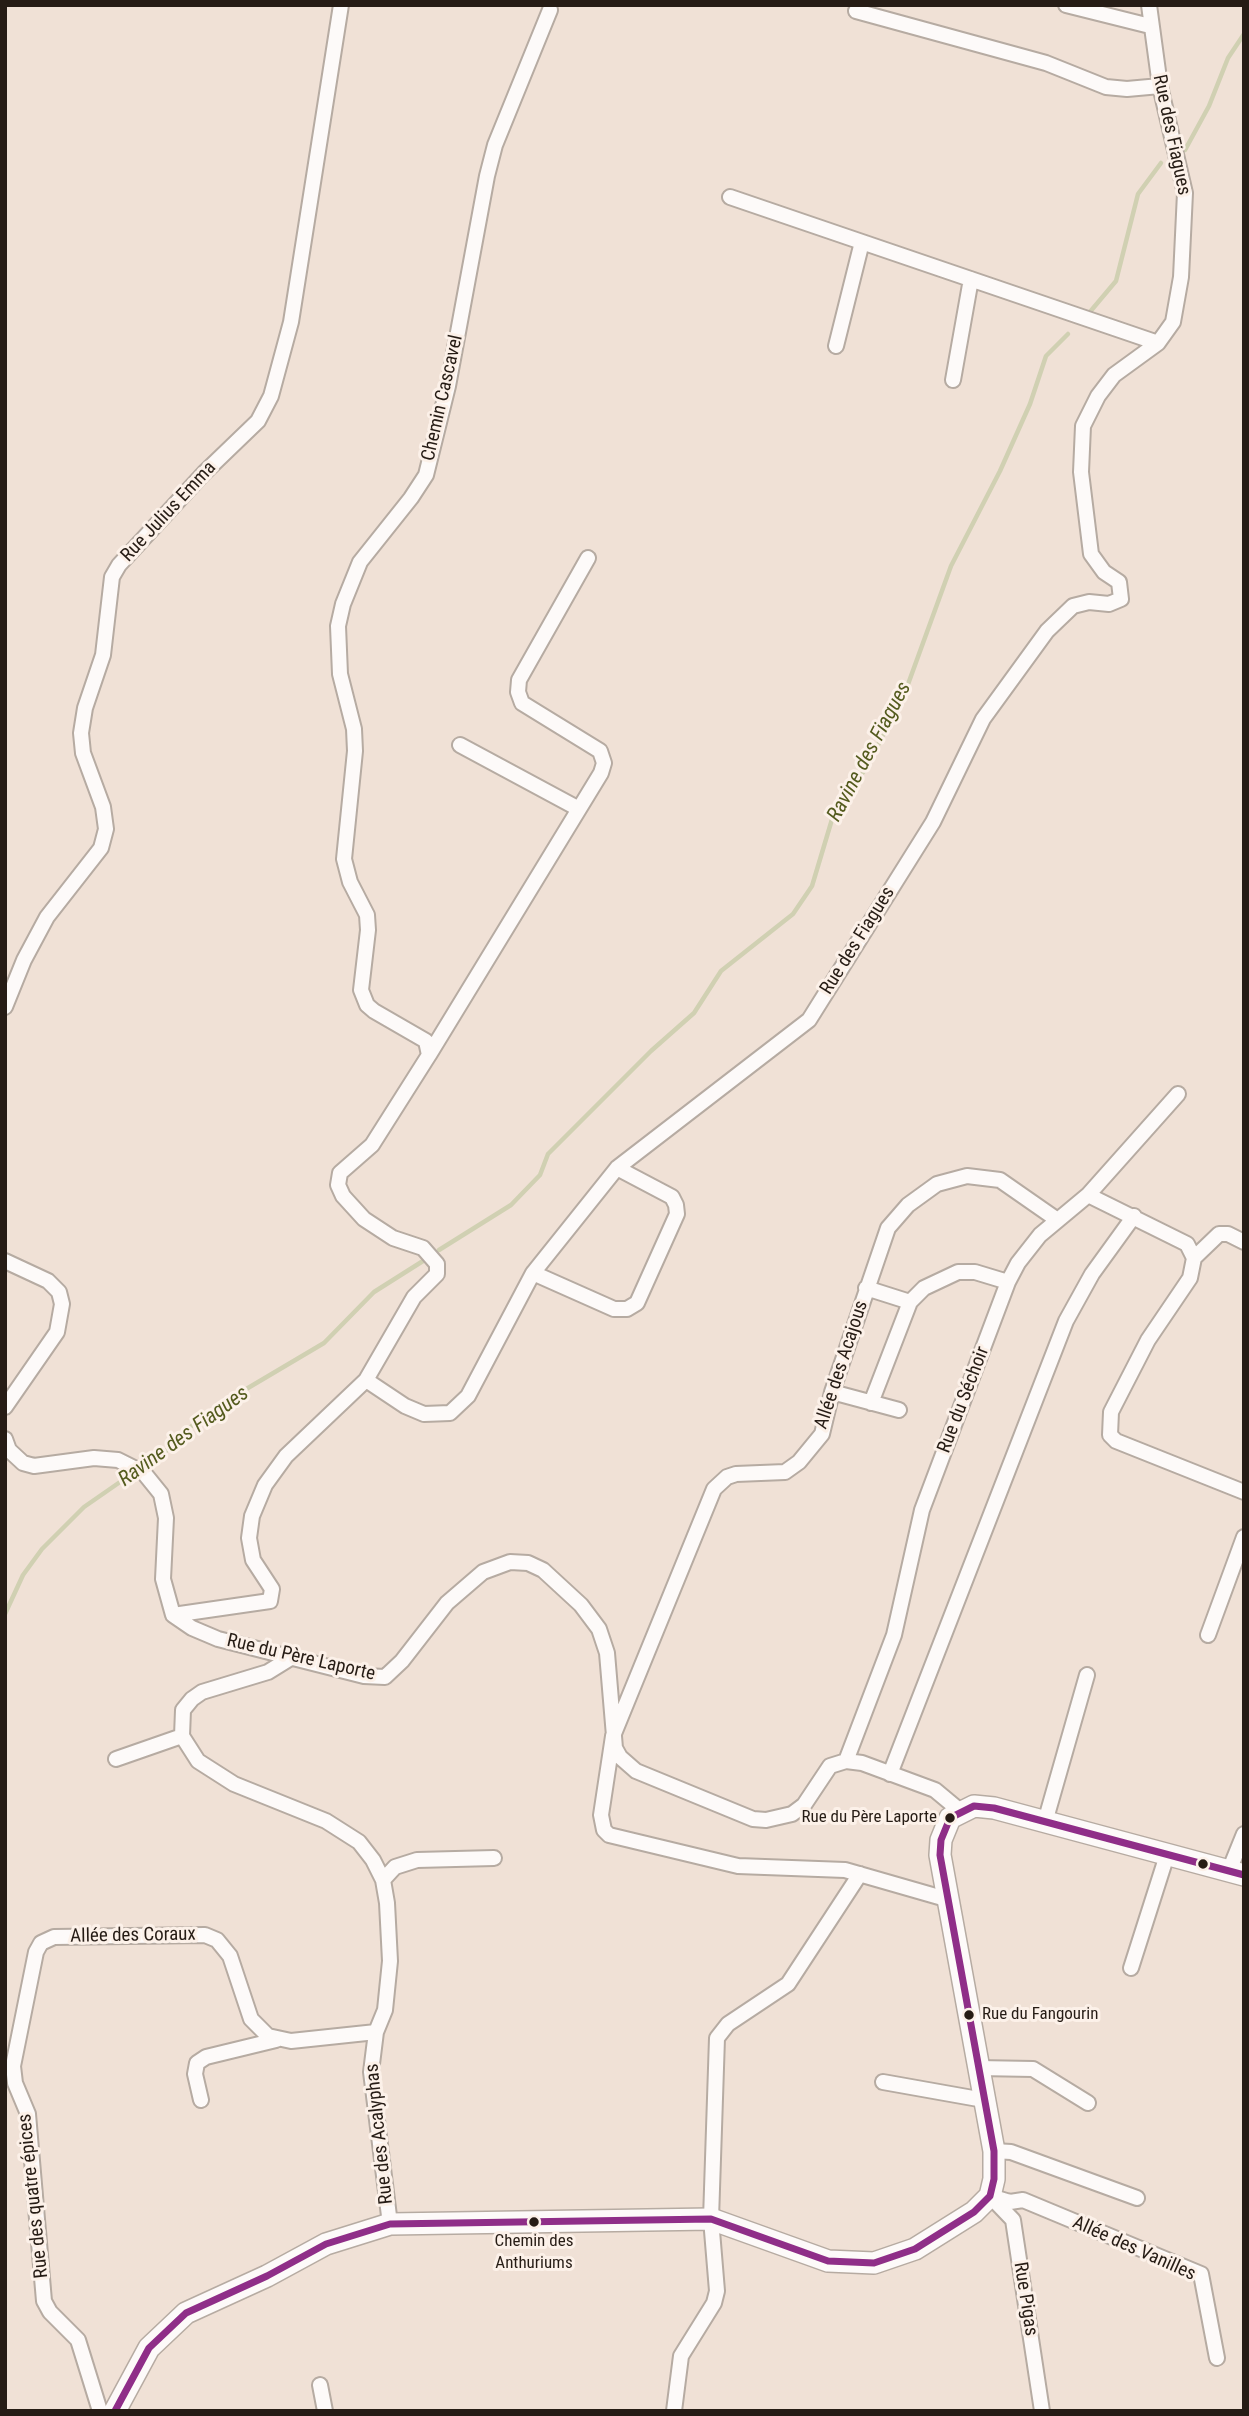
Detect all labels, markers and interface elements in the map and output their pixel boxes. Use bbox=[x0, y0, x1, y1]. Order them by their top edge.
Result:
street label: Rue des Fiagues bbox=[1147, 73, 1195, 197]
street label: Chemin Cascavel bbox=[417, 333, 469, 463]
street label: Rue Julius Emma bbox=[117, 457, 221, 567]
water label: Ravine des Fiagues bbox=[823, 678, 917, 826]
street label: Rue des Fiagues bbox=[816, 883, 900, 999]
street label: Allée des Acajous bbox=[811, 1298, 873, 1432]
street label: Rue du Séchoir bbox=[933, 1344, 995, 1456]
water label: Ravine des Fiagues bbox=[114, 1381, 254, 1493]
street label: Rue du Père Laporte bbox=[225, 1630, 377, 1686]
place label: Rue du Père Laporte bbox=[801, 1808, 937, 1828]
marker: Rue du Père Laporte bbox=[943, 1811, 957, 1825]
unlabelled marker bbox=[1196, 1857, 1210, 1871]
street label: Allée des Coraux bbox=[70, 1924, 196, 1948]
place label: Rue du Fangourin bbox=[982, 2005, 1098, 2025]
marker: Rue du Fangourin bbox=[962, 2008, 976, 2022]
street label: Rue des Acalyphas bbox=[361, 2063, 399, 2205]
street label: Rue des quatre épices bbox=[14, 2113, 54, 2279]
street label: Allée des Vanilles bbox=[1069, 2212, 1199, 2286]
marker: Chemin des Anthuriums bbox=[527, 2215, 541, 2229]
place label: Chemin des Anthuriums bbox=[495, 2232, 573, 2272]
street label: Rue Pigas bbox=[1008, 2260, 1042, 2338]

